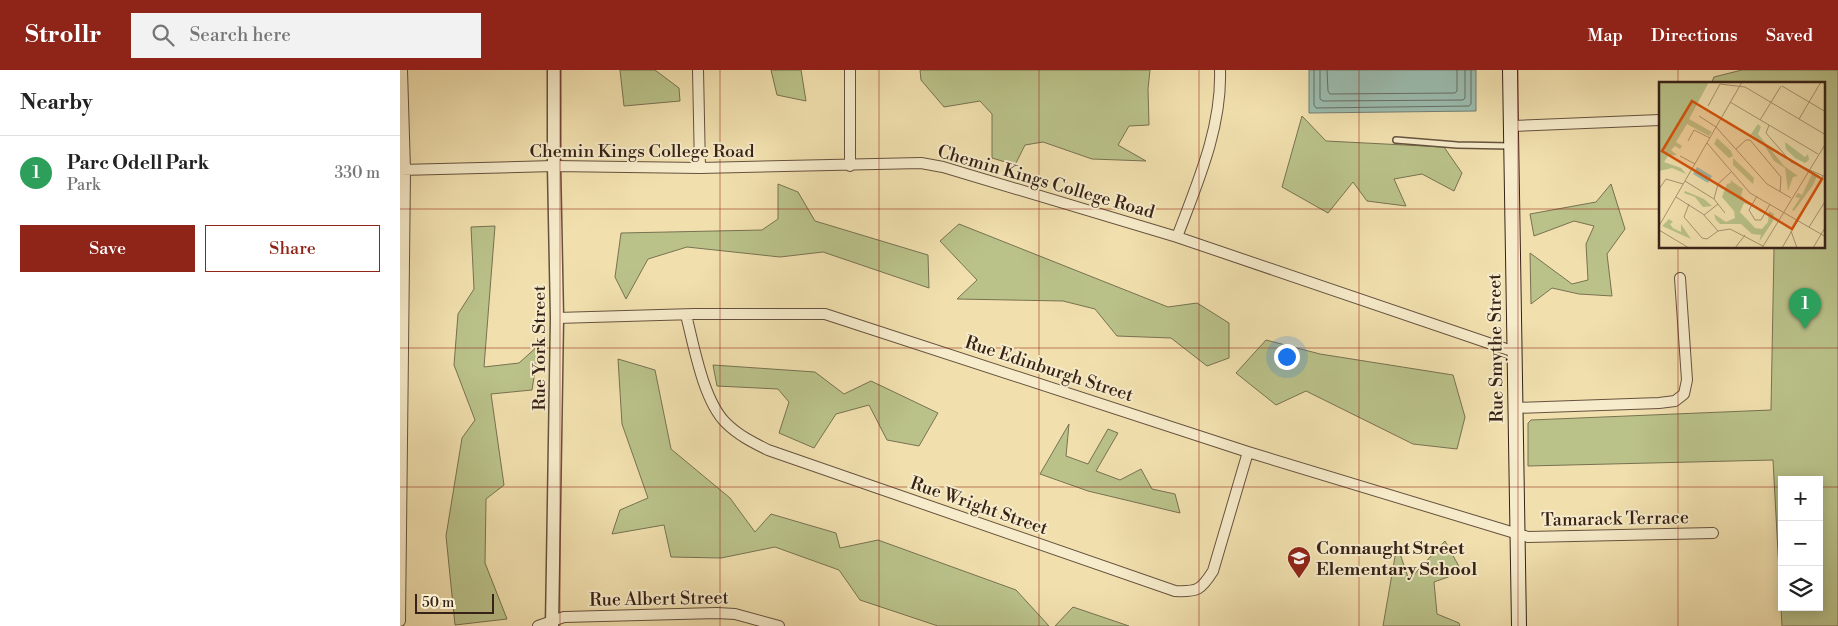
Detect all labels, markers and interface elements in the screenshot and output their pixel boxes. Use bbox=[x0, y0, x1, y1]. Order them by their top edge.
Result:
search box bbox=[131, 13, 481, 58]
text: Strollr bbox=[25, 20, 101, 50]
icon: search bbox=[149, 21, 177, 49]
text: Search here bbox=[189, 23, 291, 47]
text: Map bbox=[1587, 24, 1623, 47]
text: Directions bbox=[1651, 24, 1738, 47]
text: Saved bbox=[1766, 24, 1813, 47]
inset map bbox=[1659, 82, 1826, 249]
text: Nearby bbox=[20, 90, 93, 116]
street label: Chemin Kings College Road bbox=[530, 140, 755, 163]
street label: Chemin Kings College Road bbox=[935, 140, 1158, 224]
text: Parc Odell Park bbox=[67, 151, 209, 175]
text: 1 bbox=[32, 163, 40, 183]
text: 330 m bbox=[334, 163, 380, 183]
text: Park bbox=[67, 175, 100, 195]
button: Save bbox=[20, 225, 195, 272]
button: Share bbox=[205, 225, 380, 272]
street label: Rue Smythe Street bbox=[1483, 273, 1509, 423]
street label: Rue York Street bbox=[528, 285, 551, 411]
pin: 1 bbox=[1789, 288, 1821, 329]
street label: Rue Edinburgh Street bbox=[962, 331, 1137, 407]
your location bbox=[1274, 344, 1300, 370]
street label: Rue Wright Street bbox=[907, 472, 1052, 541]
map controls bbox=[1778, 476, 1823, 611]
button: + bbox=[1778, 476, 1823, 521]
street label: Tamarack Terrace bbox=[1541, 506, 1689, 532]
button: − bbox=[1778, 521, 1823, 566]
place label: Connaught Street Elementary School bbox=[1316, 537, 1477, 581]
school or university icon: Connaught Street Elementary School bbox=[1286, 545, 1312, 579]
button: layers bbox=[1778, 566, 1823, 611]
street label: Rue Albert Street bbox=[589, 586, 730, 612]
scale bar bbox=[415, 591, 494, 614]
text: 50 m bbox=[422, 594, 454, 612]

